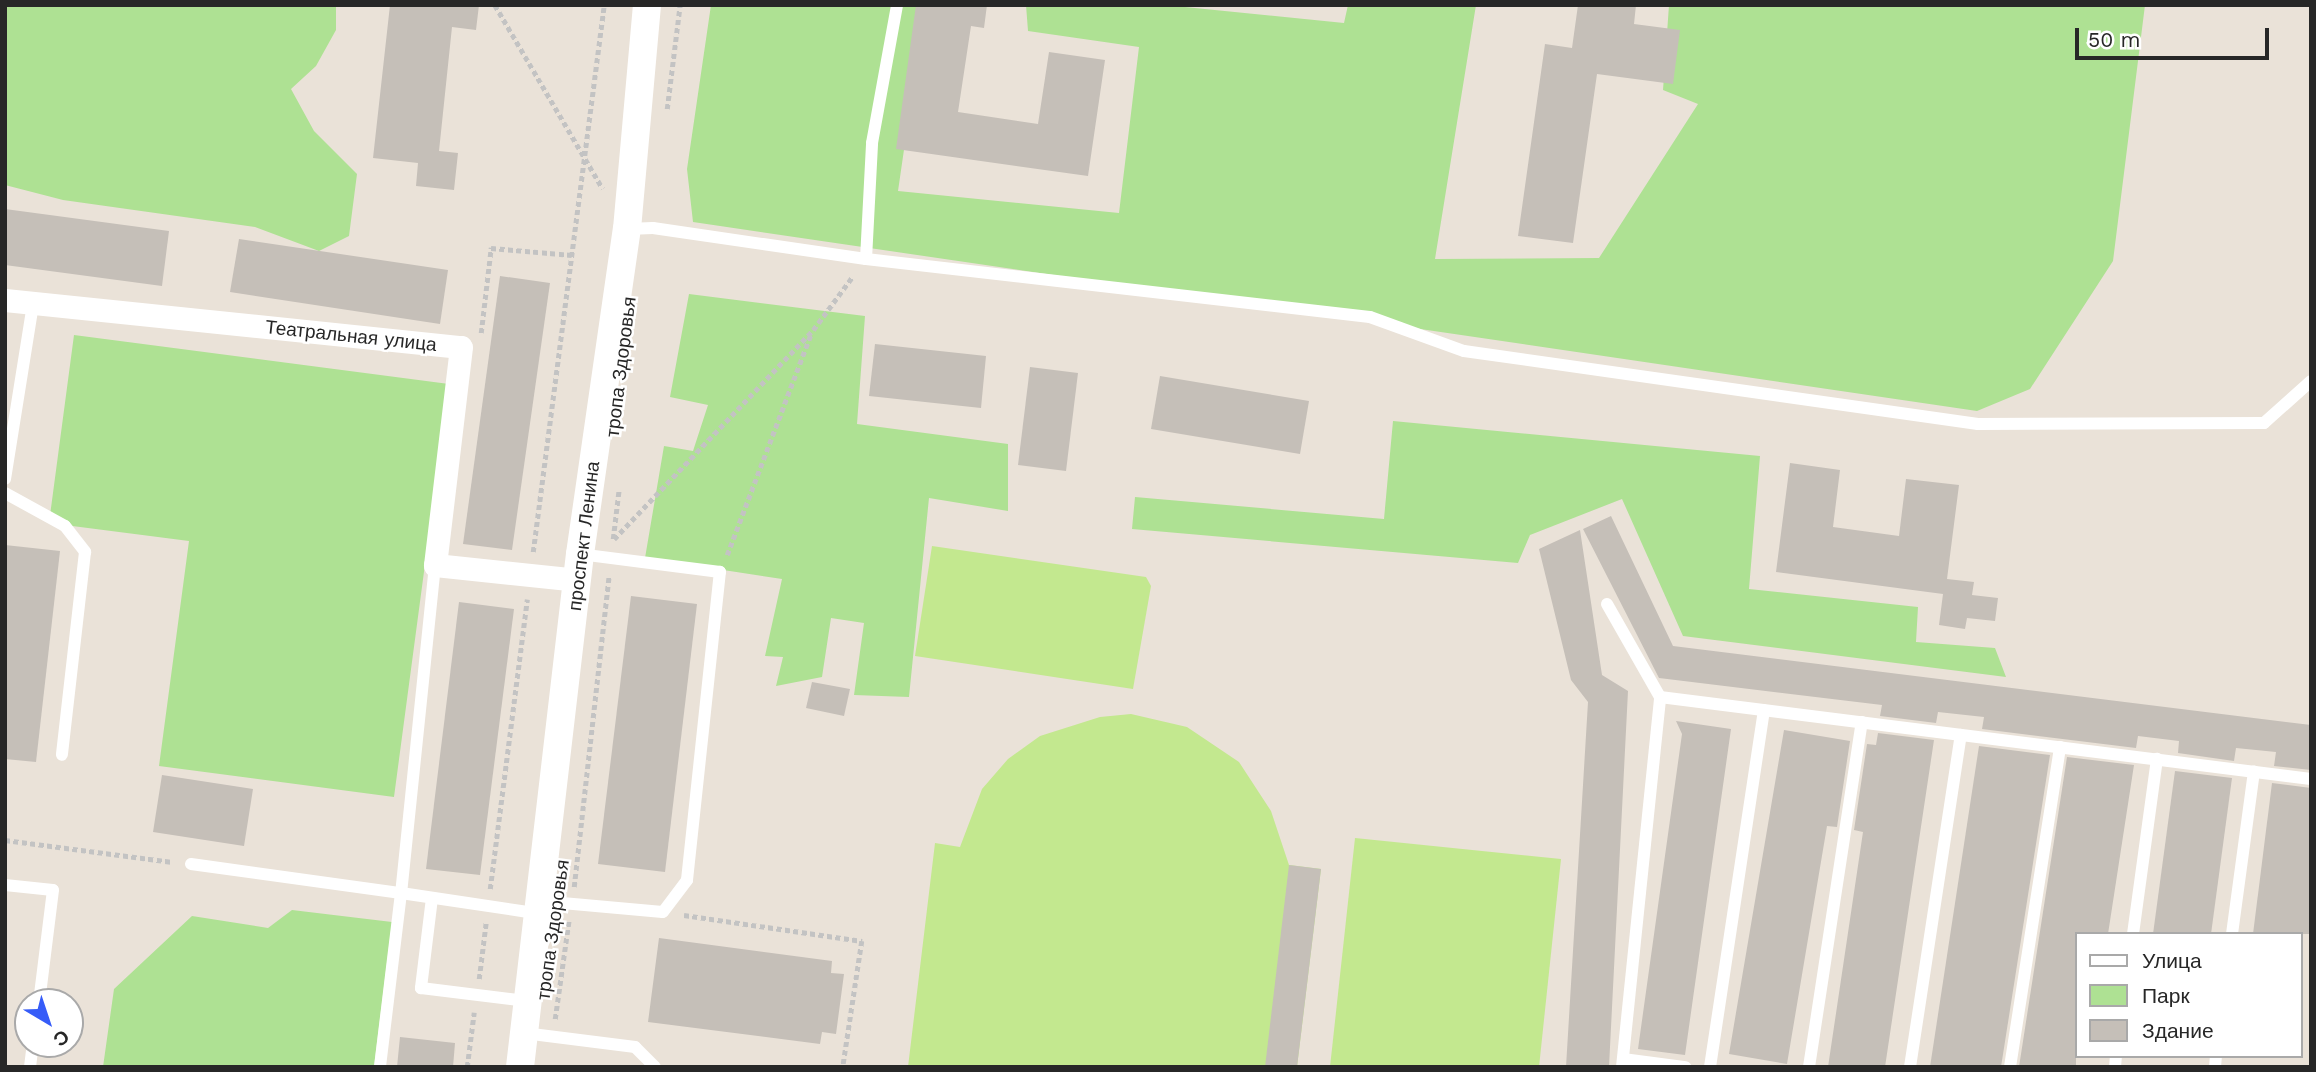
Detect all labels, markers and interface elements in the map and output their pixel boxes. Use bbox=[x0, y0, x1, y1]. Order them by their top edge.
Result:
scale bar bbox=[2078, 14, 2272, 58]
text: 50 m bbox=[2088, 27, 2140, 52]
street label: тропа Здоровья bbox=[601, 295, 641, 439]
street label: Театральная улица bbox=[264, 316, 438, 356]
street label: проспект Ленина bbox=[564, 460, 604, 612]
street label: тропа Здоровья bbox=[532, 858, 574, 1002]
legend bbox=[2074, 932, 2302, 1058]
text: Улица bbox=[2142, 948, 2202, 973]
text: Парк bbox=[2142, 983, 2190, 1008]
north arrow bbox=[14, 988, 84, 1058]
text: Здание bbox=[2142, 1018, 2214, 1043]
text: С bbox=[49, 1025, 74, 1051]

